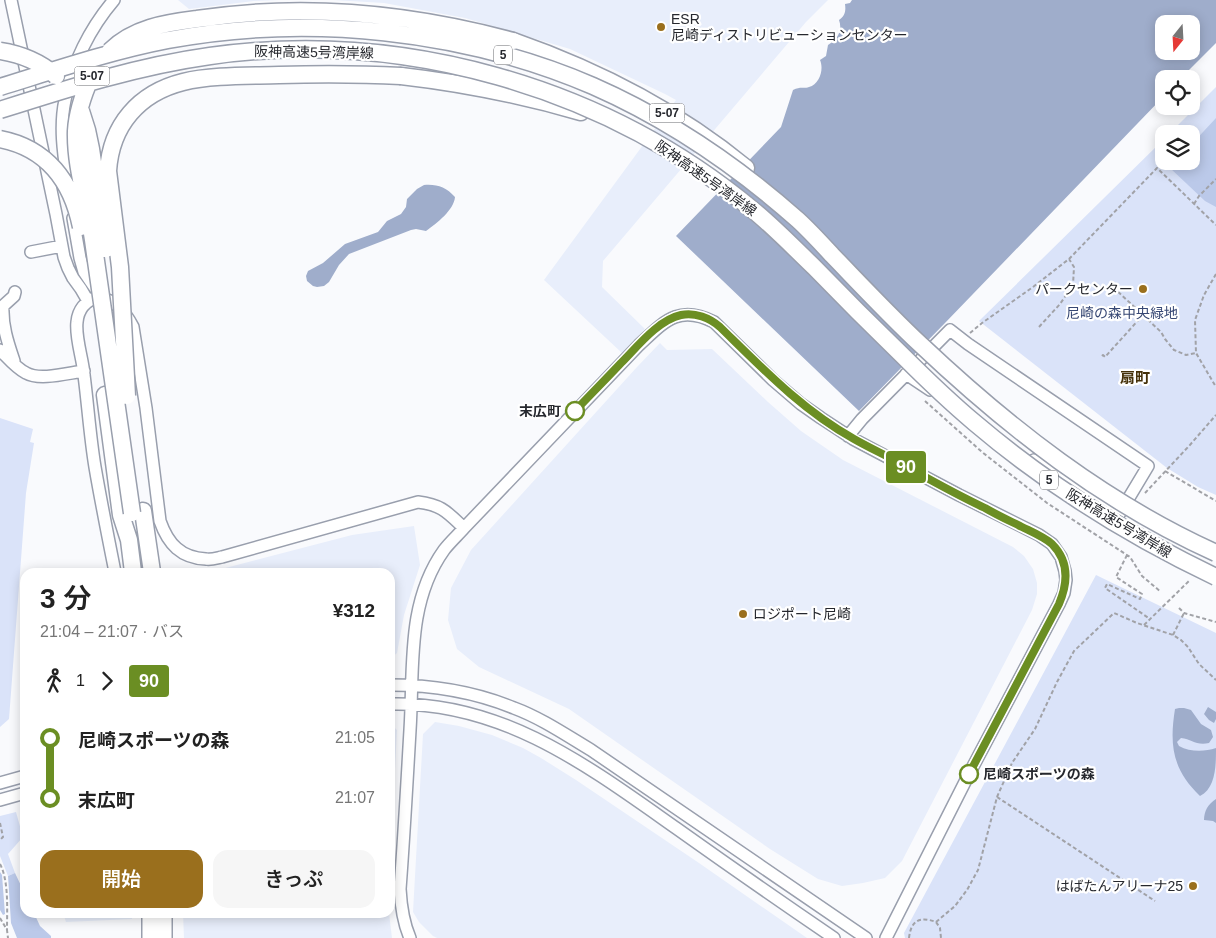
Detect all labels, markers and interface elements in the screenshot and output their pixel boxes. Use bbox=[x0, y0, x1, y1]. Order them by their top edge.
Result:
place label: ESR 尼崎ディストリビューションセンター bbox=[671, 11, 908, 43]
north arrow bbox=[1155, 15, 1200, 60]
map controls bbox=[1155, 15, 1200, 170]
marker: ESR 尼崎ディストリビューションセンター bbox=[655, 21, 667, 33]
street label: 阪神高速5号湾岸線 bbox=[254, 43, 374, 61]
road number: 5 bbox=[494, 46, 512, 64]
road number: 5-07 bbox=[74, 66, 110, 85]
button: locate bbox=[1155, 70, 1200, 115]
road number: 5-07 bbox=[650, 104, 684, 122]
button: layers bbox=[1155, 125, 1200, 170]
street label: 阪神高速5号湾岸線 bbox=[652, 137, 760, 219]
place label: パークセンター bbox=[1035, 281, 1133, 297]
marker: パークセンター bbox=[1137, 283, 1149, 295]
park label: 尼崎の森中央緑地 bbox=[1066, 305, 1178, 321]
district label: 扇町 bbox=[1120, 369, 1150, 386]
marker: 末広町 bbox=[565, 401, 585, 421]
place label: 末広町 bbox=[519, 403, 561, 419]
line badge: 90 bbox=[884, 451, 928, 483]
text: 90 bbox=[896, 457, 916, 477]
road number: 5 bbox=[1040, 470, 1058, 490]
street label: 阪神高速5号湾岸線 bbox=[1064, 485, 1174, 561]
text: 3 分 bbox=[40, 583, 91, 614]
text: ¥312 bbox=[333, 600, 375, 621]
place label: ロジポート尼崎 bbox=[753, 606, 851, 622]
marker: ロジポート尼崎 bbox=[737, 608, 749, 620]
text: 21:04 – 21:07 · バス bbox=[40, 623, 184, 640]
icon: walk bbox=[40, 667, 68, 695]
icon: forward bbox=[93, 667, 121, 695]
text: 90 bbox=[139, 671, 159, 691]
text: 1 bbox=[76, 672, 85, 689]
text: 21:05 bbox=[335, 729, 375, 746]
text: 尼崎スポーツの森 bbox=[78, 730, 230, 751]
marker: 尼崎スポーツの森 bbox=[959, 764, 979, 784]
place label: 尼崎スポーツの森 bbox=[983, 766, 1095, 782]
text: 21:07 bbox=[335, 789, 375, 806]
text: 末広町 bbox=[78, 790, 135, 811]
button: 開始 bbox=[40, 850, 203, 908]
button: きっぷ bbox=[213, 850, 375, 908]
place label: はばたんアリーナ25 bbox=[1055, 878, 1183, 894]
marker: はばたんアリーナ25 bbox=[1187, 880, 1199, 892]

